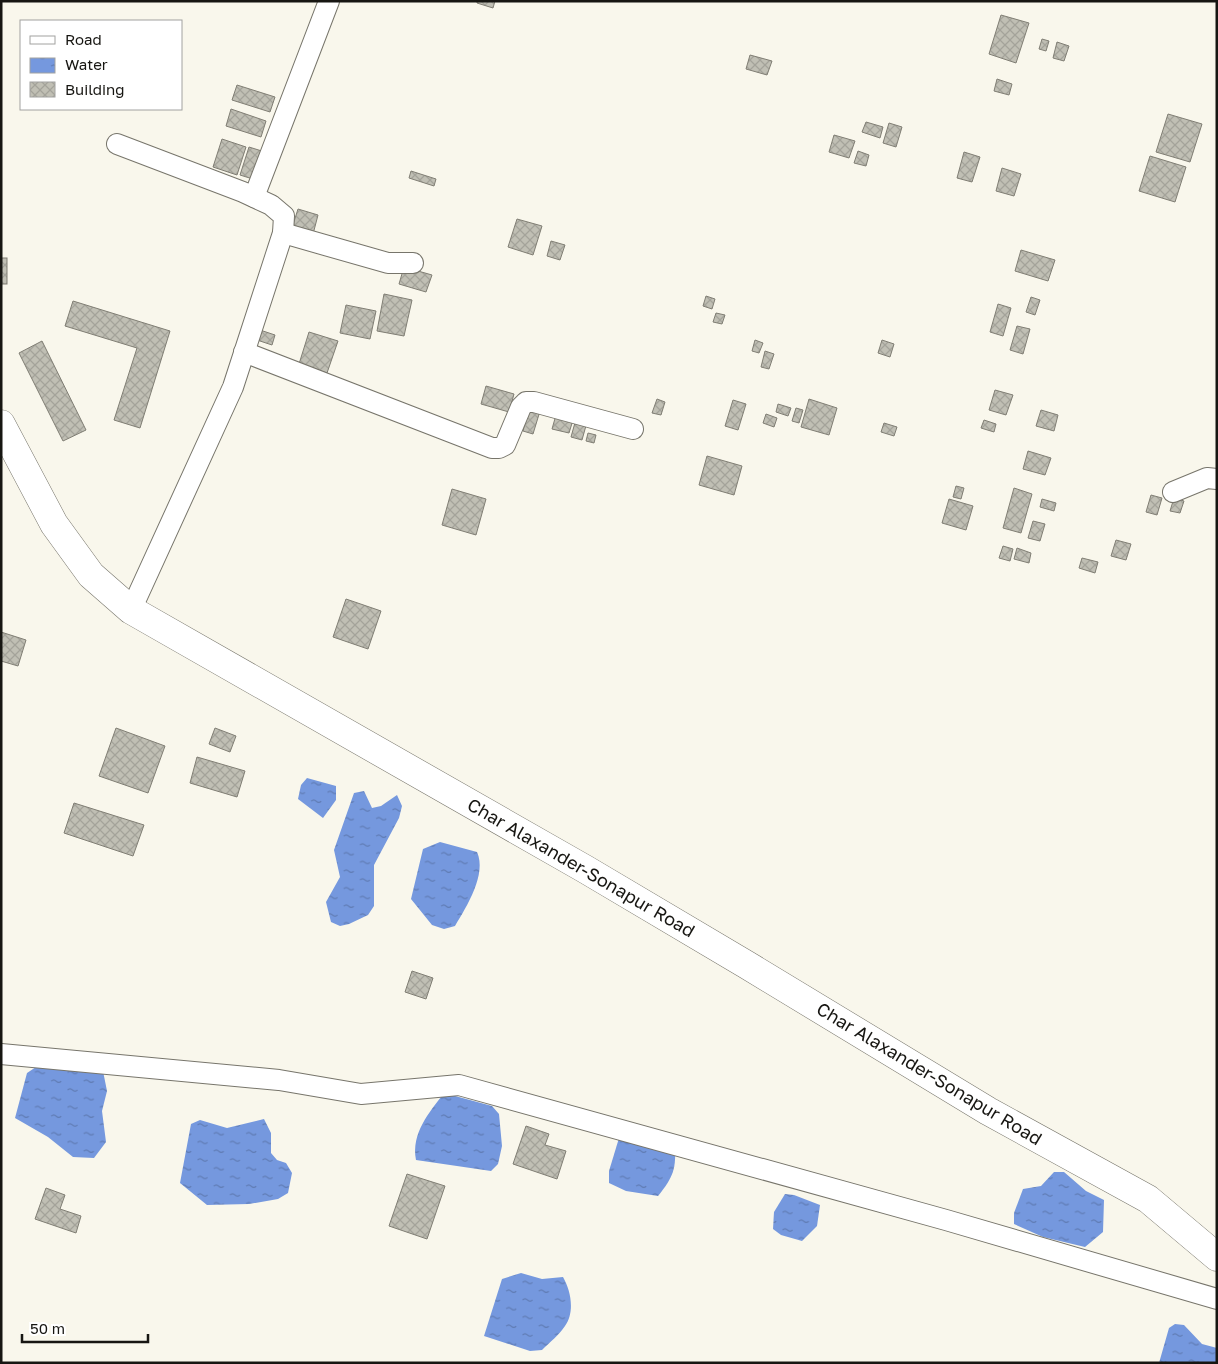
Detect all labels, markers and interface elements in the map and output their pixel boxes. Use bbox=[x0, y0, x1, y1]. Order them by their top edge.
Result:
legend bbox=[20, 20, 182, 110]
text: Road bbox=[65, 30, 102, 48]
text: Water bbox=[65, 55, 108, 73]
text: Building bbox=[65, 80, 125, 98]
street label: Char Alaxander-Sonapur Road bbox=[464, 793, 699, 941]
street label: Char Alaxander-Sonapur Road bbox=[813, 997, 1046, 1149]
scale bar bbox=[22, 1312, 149, 1344]
text: 50 m bbox=[30, 1319, 65, 1337]

